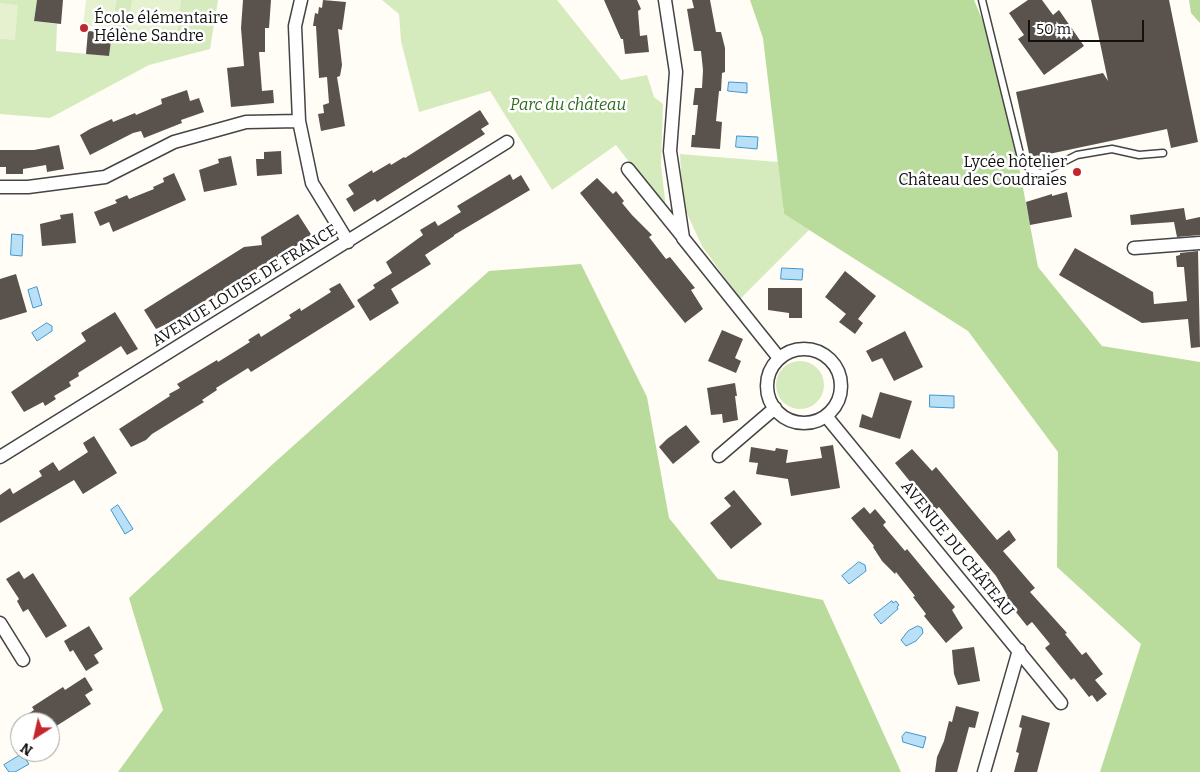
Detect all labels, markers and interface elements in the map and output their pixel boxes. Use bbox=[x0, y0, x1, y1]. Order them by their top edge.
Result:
place label: École élémentaire Hélène Sandre bbox=[94, 9, 228, 47]
scale bar bbox=[1030, 10, 1146, 42]
text: 50 m bbox=[1036, 20, 1071, 38]
marker: École élémentaire Hélène Sandre bbox=[78, 22, 90, 34]
park label: Parc du château bbox=[510, 96, 626, 116]
place label: Lycée hôtelier Château des Coudraies bbox=[898, 153, 1067, 191]
marker: Lycée hôtelier Château des Coudraies bbox=[1071, 166, 1083, 178]
street label: AVENUE LOUISE DE FRANCE bbox=[149, 221, 341, 351]
street label: AVENUE DU CHÂTEAU bbox=[897, 477, 1017, 621]
north arrow bbox=[10, 712, 60, 762]
text: N bbox=[17, 739, 36, 759]

